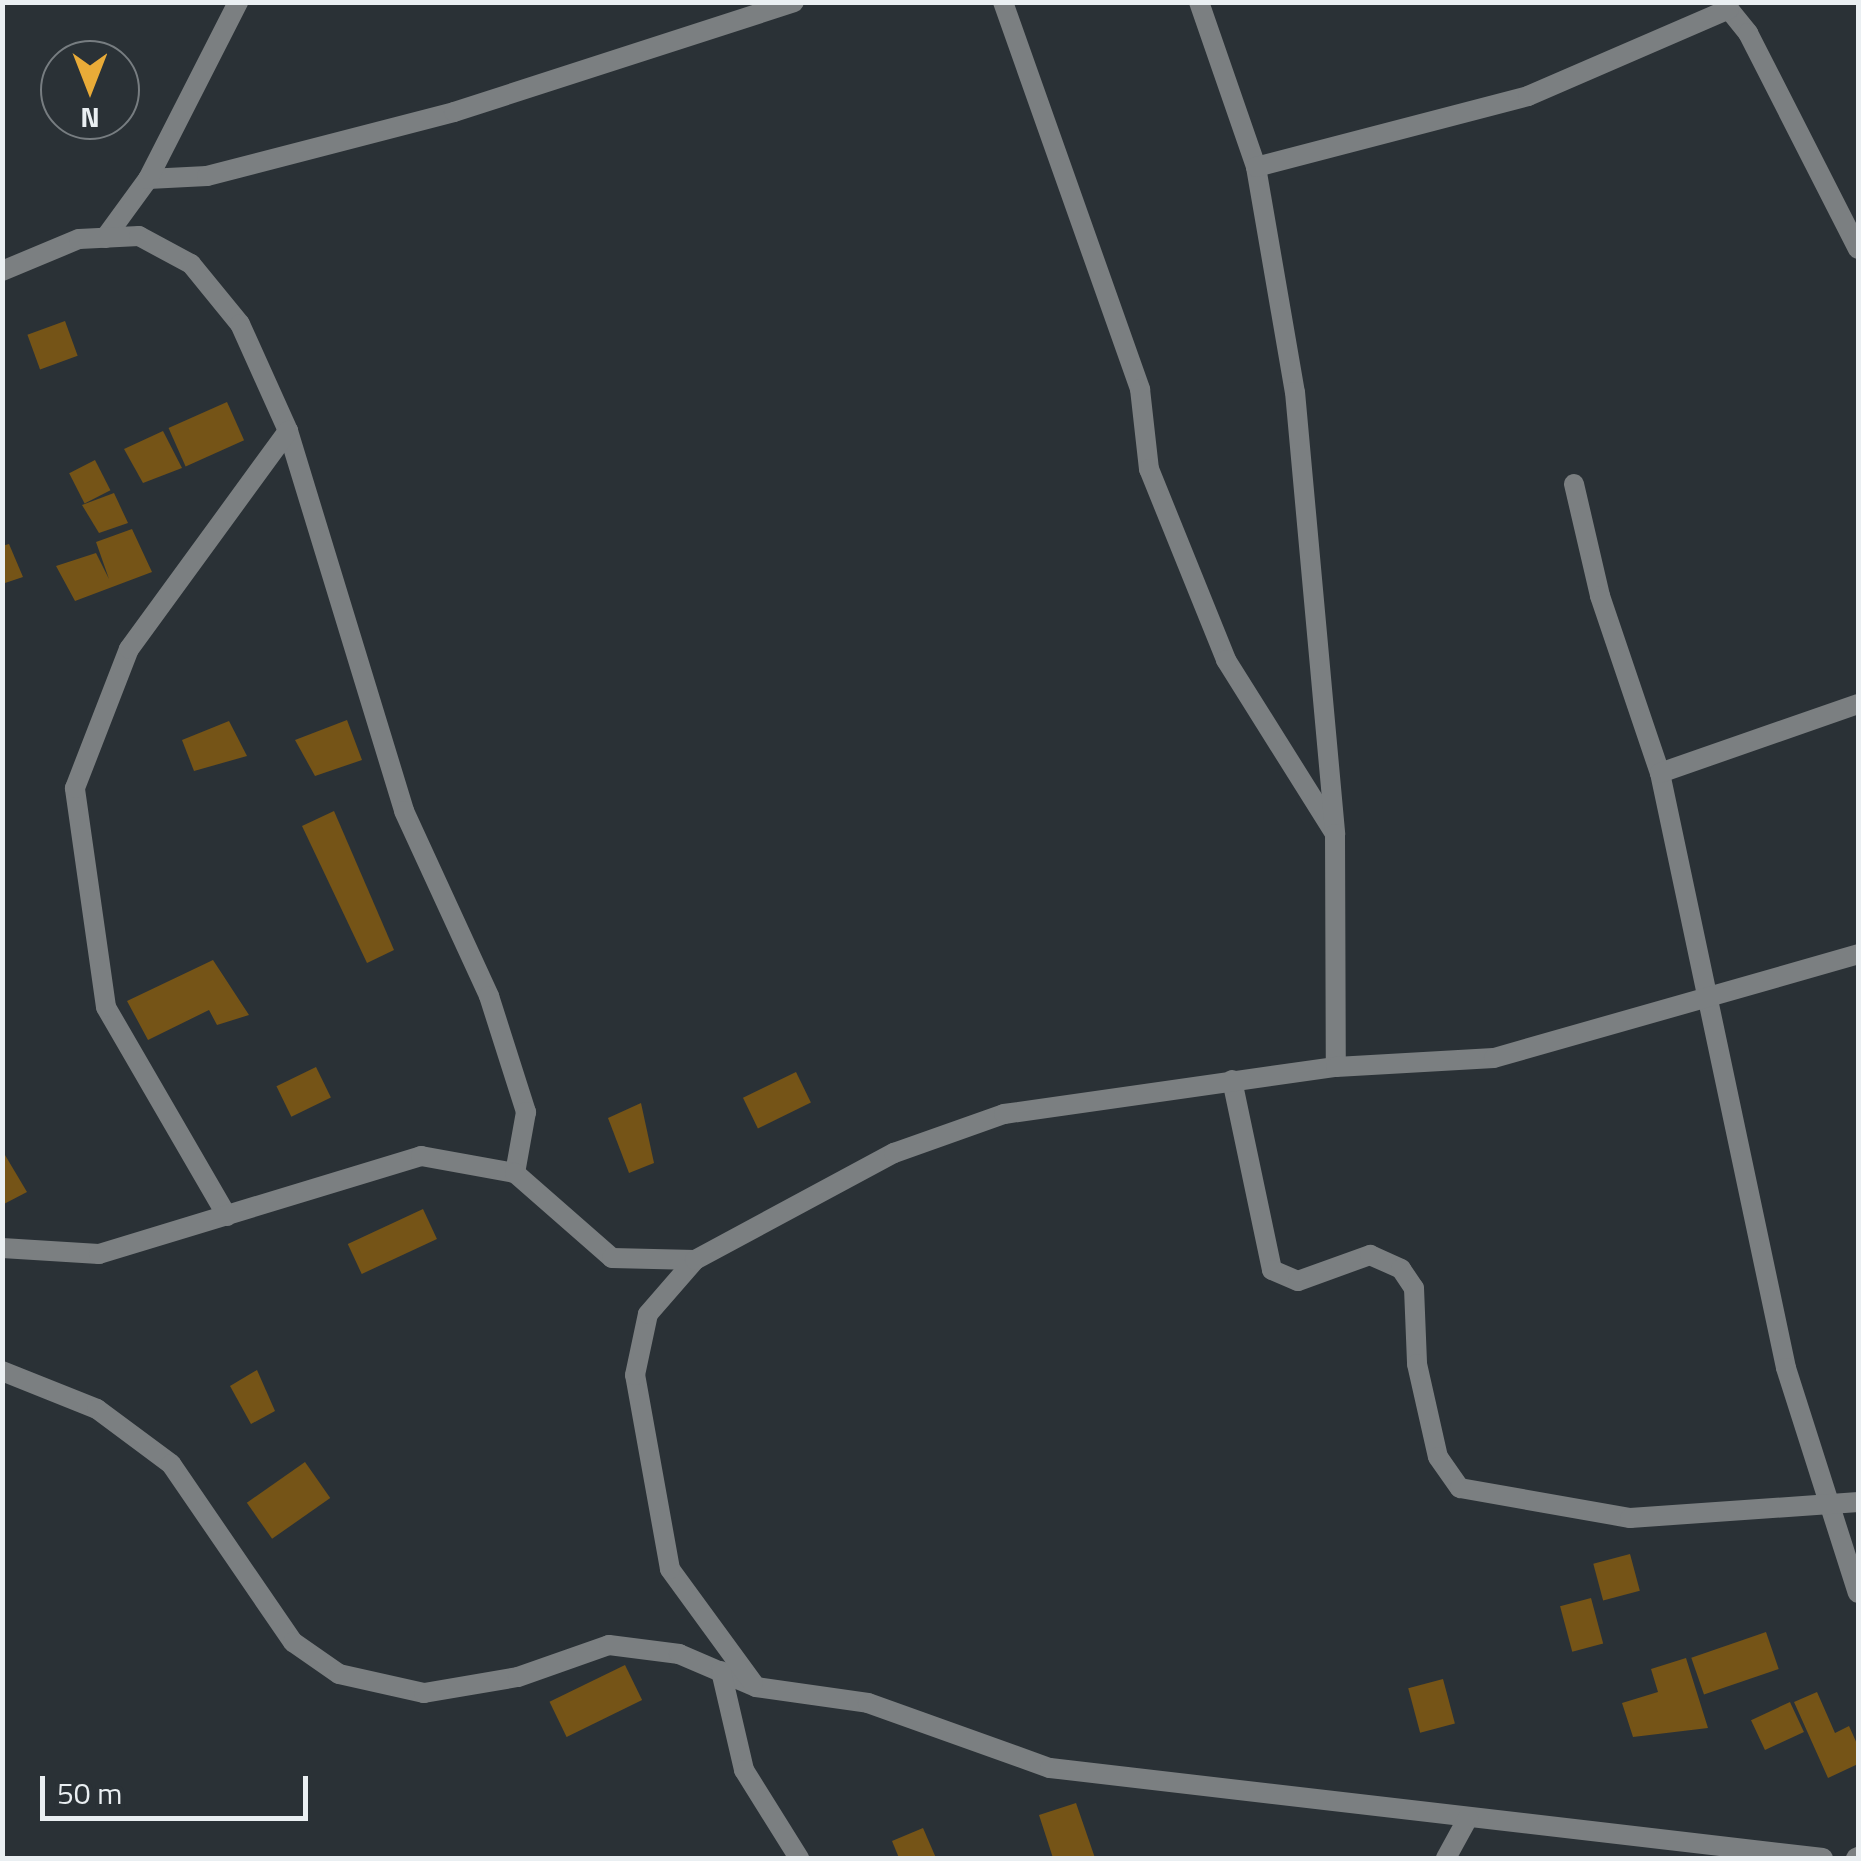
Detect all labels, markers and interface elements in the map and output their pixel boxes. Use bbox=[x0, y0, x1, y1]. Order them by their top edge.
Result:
north arrow bbox=[40, 40, 140, 140]
text: N bbox=[80, 97, 100, 140]
scale bar bbox=[45, 1756, 312, 1818]
text: 50 m bbox=[57, 1770, 122, 1816]

